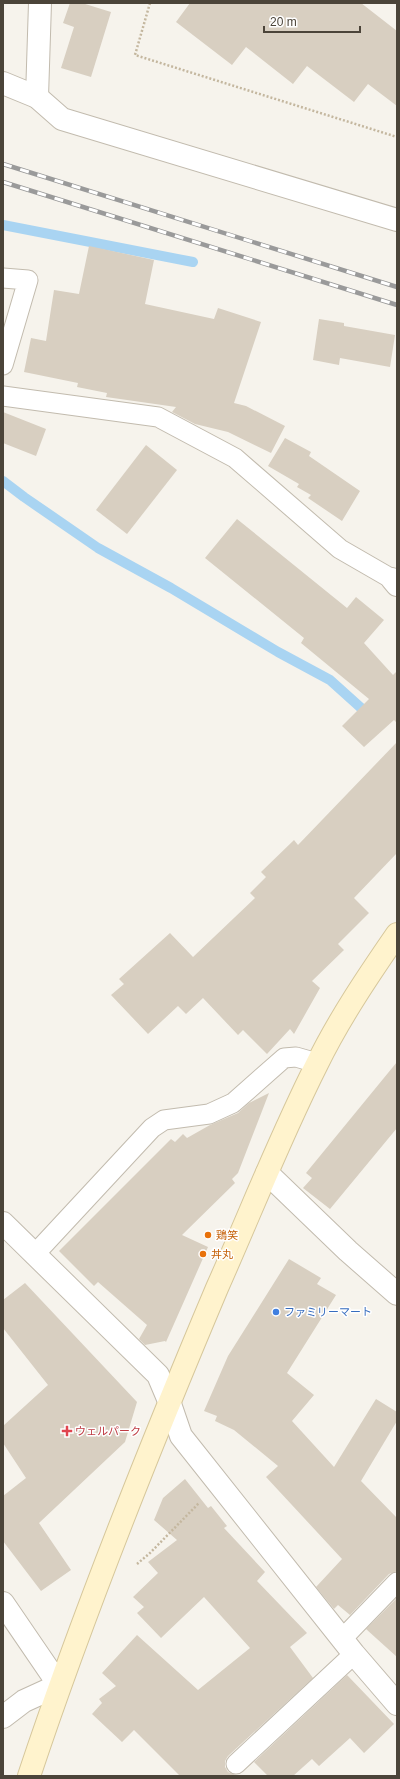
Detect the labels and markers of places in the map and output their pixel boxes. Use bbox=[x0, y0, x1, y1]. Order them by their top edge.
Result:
place label: 鶏笑 bbox=[216, 1229, 238, 1241]
marker: 鶏笑 bbox=[203, 1230, 213, 1240]
place label: 丼丸 bbox=[211, 1248, 233, 1260]
marker: 丼丸 bbox=[198, 1249, 208, 1259]
place label: ファミリーマート bbox=[284, 1306, 372, 1318]
marker: ファミリーマート bbox=[271, 1307, 281, 1317]
place label: ウェルパーク bbox=[75, 1425, 141, 1437]
marker: ウェルパーク bbox=[62, 1426, 72, 1436]

